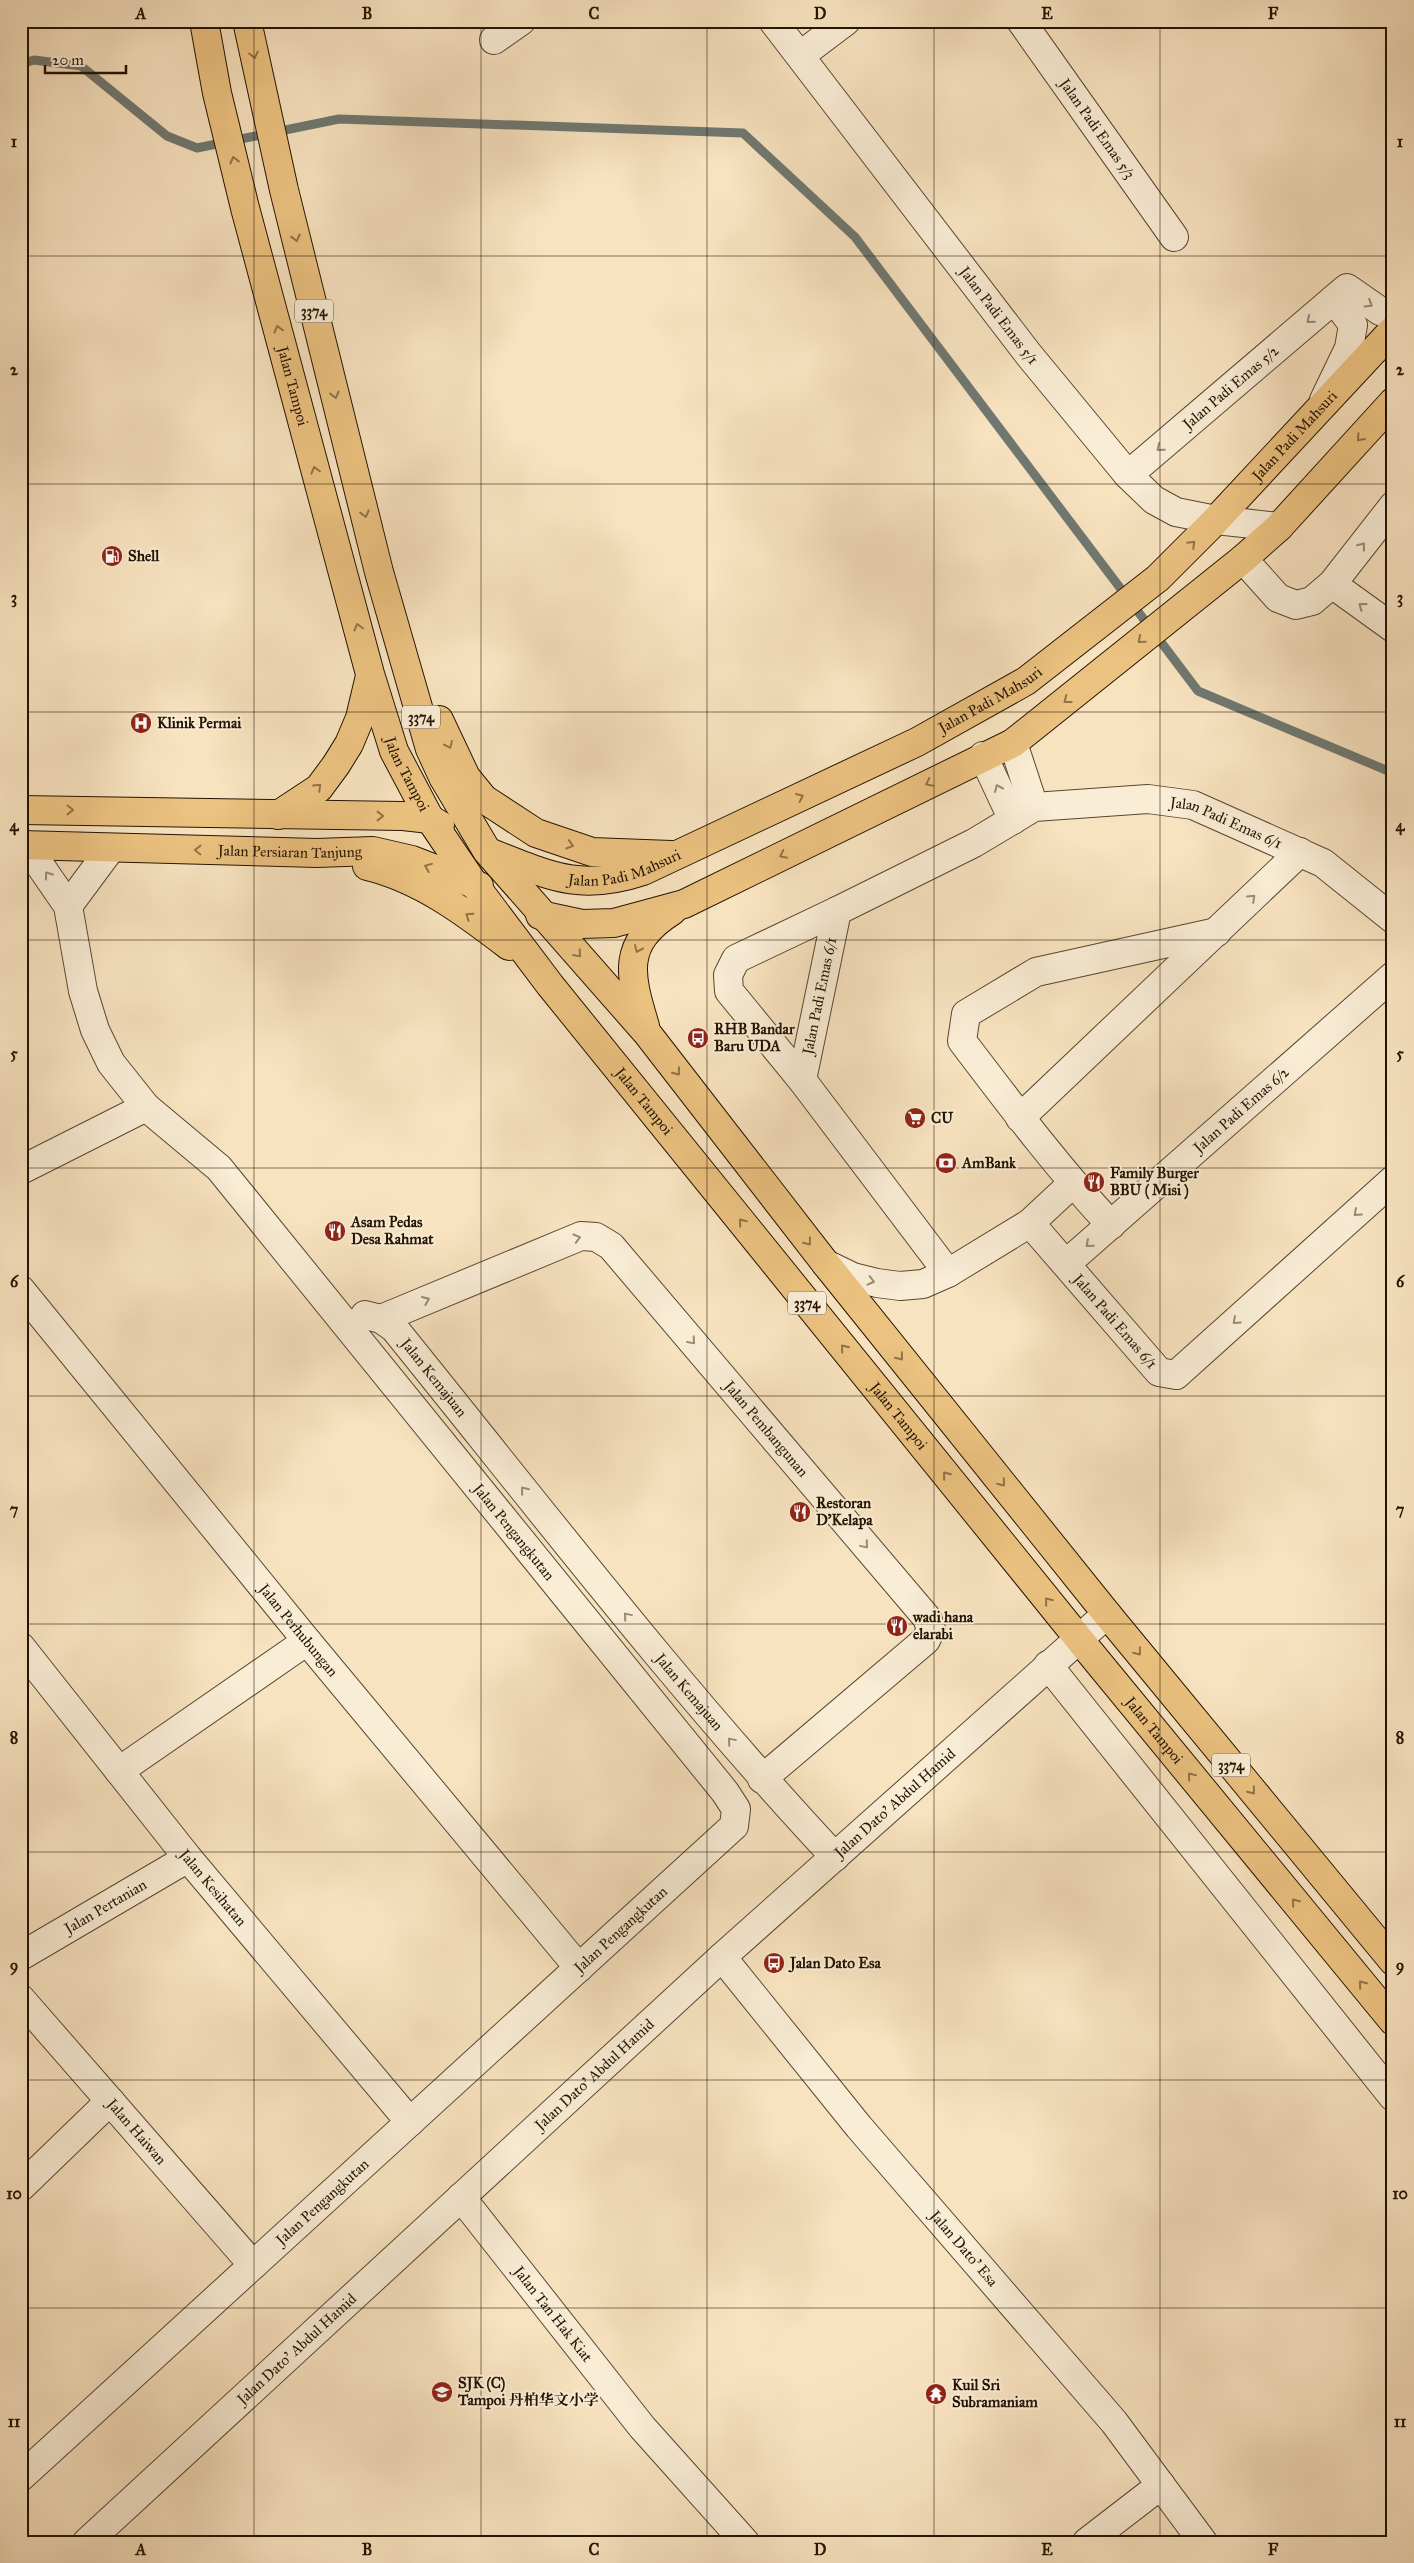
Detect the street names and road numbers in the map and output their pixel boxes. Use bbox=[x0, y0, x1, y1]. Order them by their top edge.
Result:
street label: Jalan Padi Emas 5/3 bbox=[1054, 73, 1139, 182]
street label: Jalan Padi Emas 5/1 bbox=[953, 261, 1042, 368]
road number: 3374 bbox=[295, 300, 333, 322]
street label: Jalan Padi Emas 5/2 bbox=[1178, 341, 1283, 435]
street label: Jalan Tampoi bbox=[272, 343, 312, 428]
street label: Jalan Padi Mahsuri bbox=[1247, 387, 1341, 487]
street label: Jalan Padi Mahsuri bbox=[934, 663, 1046, 739]
road number: 3374 bbox=[402, 706, 440, 729]
street label: Jalan Tampoi bbox=[380, 733, 433, 815]
street label: Jalan Padi Emas 6/1 bbox=[1167, 793, 1285, 853]
street label: Jalan Persiaran Tanjung bbox=[216, 841, 363, 862]
street label: Jalan Padi Mahsuri bbox=[565, 845, 684, 890]
street label: Jalan Padi Emas 6/1 bbox=[798, 935, 840, 1058]
street label: Jalan Tampoi bbox=[609, 1062, 677, 1139]
street label: Jalan Padi Emas 6/2 bbox=[1188, 1063, 1293, 1158]
street label: Jalan Padi Emas 6/1 bbox=[1067, 1269, 1161, 1372]
road number: 3374 bbox=[788, 1292, 826, 1315]
street label: Jalan Kemajuan bbox=[395, 1333, 471, 1421]
street label: Jalan Pembangunan bbox=[718, 1376, 812, 1481]
street label: Jalan Tampoi bbox=[864, 1377, 931, 1453]
street label: Jalan Pengangkutan bbox=[467, 1478, 559, 1585]
street label: Jalan Perhubungan bbox=[253, 1579, 342, 1680]
street label: Jalan Kemajuan bbox=[649, 1648, 727, 1734]
street label: Jalan Tampoi bbox=[1119, 1692, 1187, 1768]
street label: Jalan Dato' Abdul Hamid bbox=[829, 1744, 959, 1864]
road number: 3374 bbox=[1212, 1754, 1250, 1776]
street label: Jalan Kesihatan bbox=[174, 1844, 250, 1930]
street label: Jalan Pertanian bbox=[59, 1875, 150, 1939]
street label: Jalan Pengangkutan bbox=[569, 1883, 671, 1979]
street label: Jalan Dato' Abdul Hamid bbox=[530, 2015, 658, 2136]
street label: Jalan Haiwan bbox=[101, 2094, 170, 2168]
street label: Jalan Pengangkutan bbox=[271, 2155, 373, 2251]
street label: Jalan Dato' Esa bbox=[924, 2205, 1002, 2291]
street label: Jalan Tan Hak Kiat bbox=[508, 2261, 597, 2366]
street label: Jalan Dato' Abdul Hamid bbox=[232, 2289, 360, 2410]

